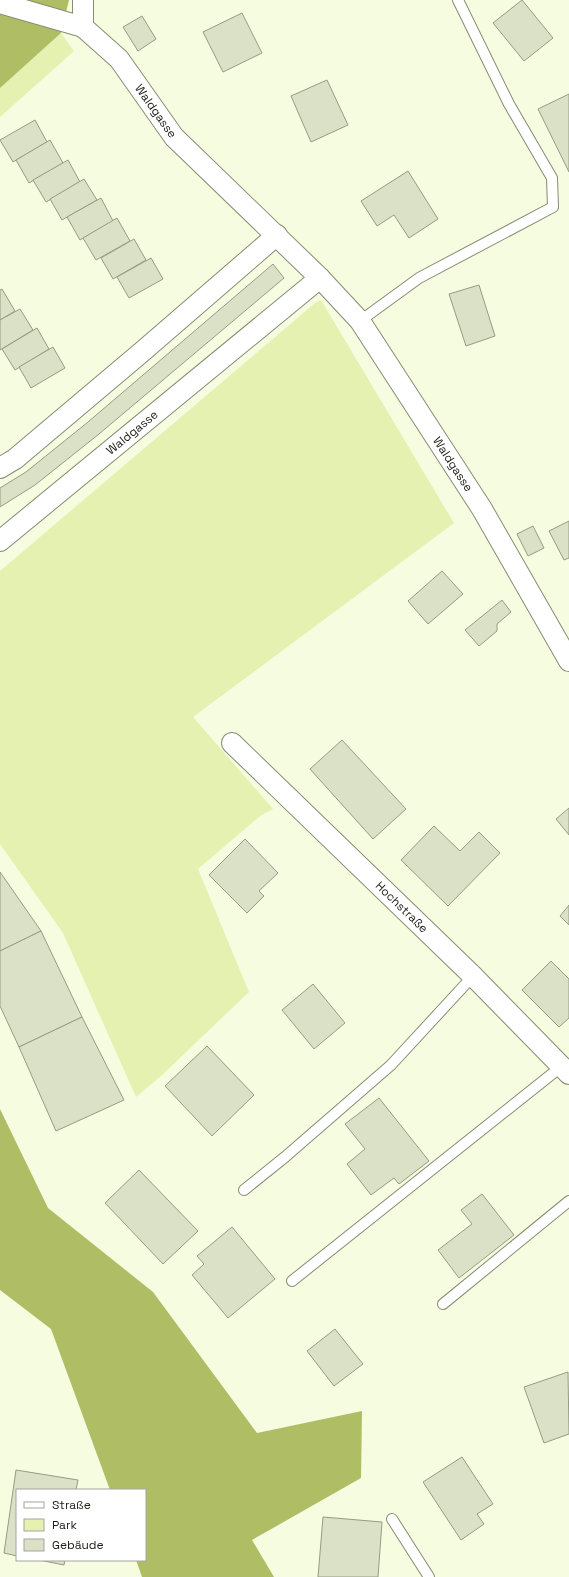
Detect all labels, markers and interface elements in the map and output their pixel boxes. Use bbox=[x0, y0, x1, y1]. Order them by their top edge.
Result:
street label: Waldgasse bbox=[131, 81, 180, 141]
street label: Waldgasse bbox=[103, 406, 161, 458]
street label: Waldgasse bbox=[429, 434, 477, 495]
street label: Hochstraße bbox=[372, 878, 431, 936]
legend bbox=[16, 1489, 146, 1561]
text: Straße bbox=[52, 1497, 91, 1513]
text: Park bbox=[52, 1517, 77, 1533]
text: Gebäude bbox=[52, 1537, 104, 1553]

